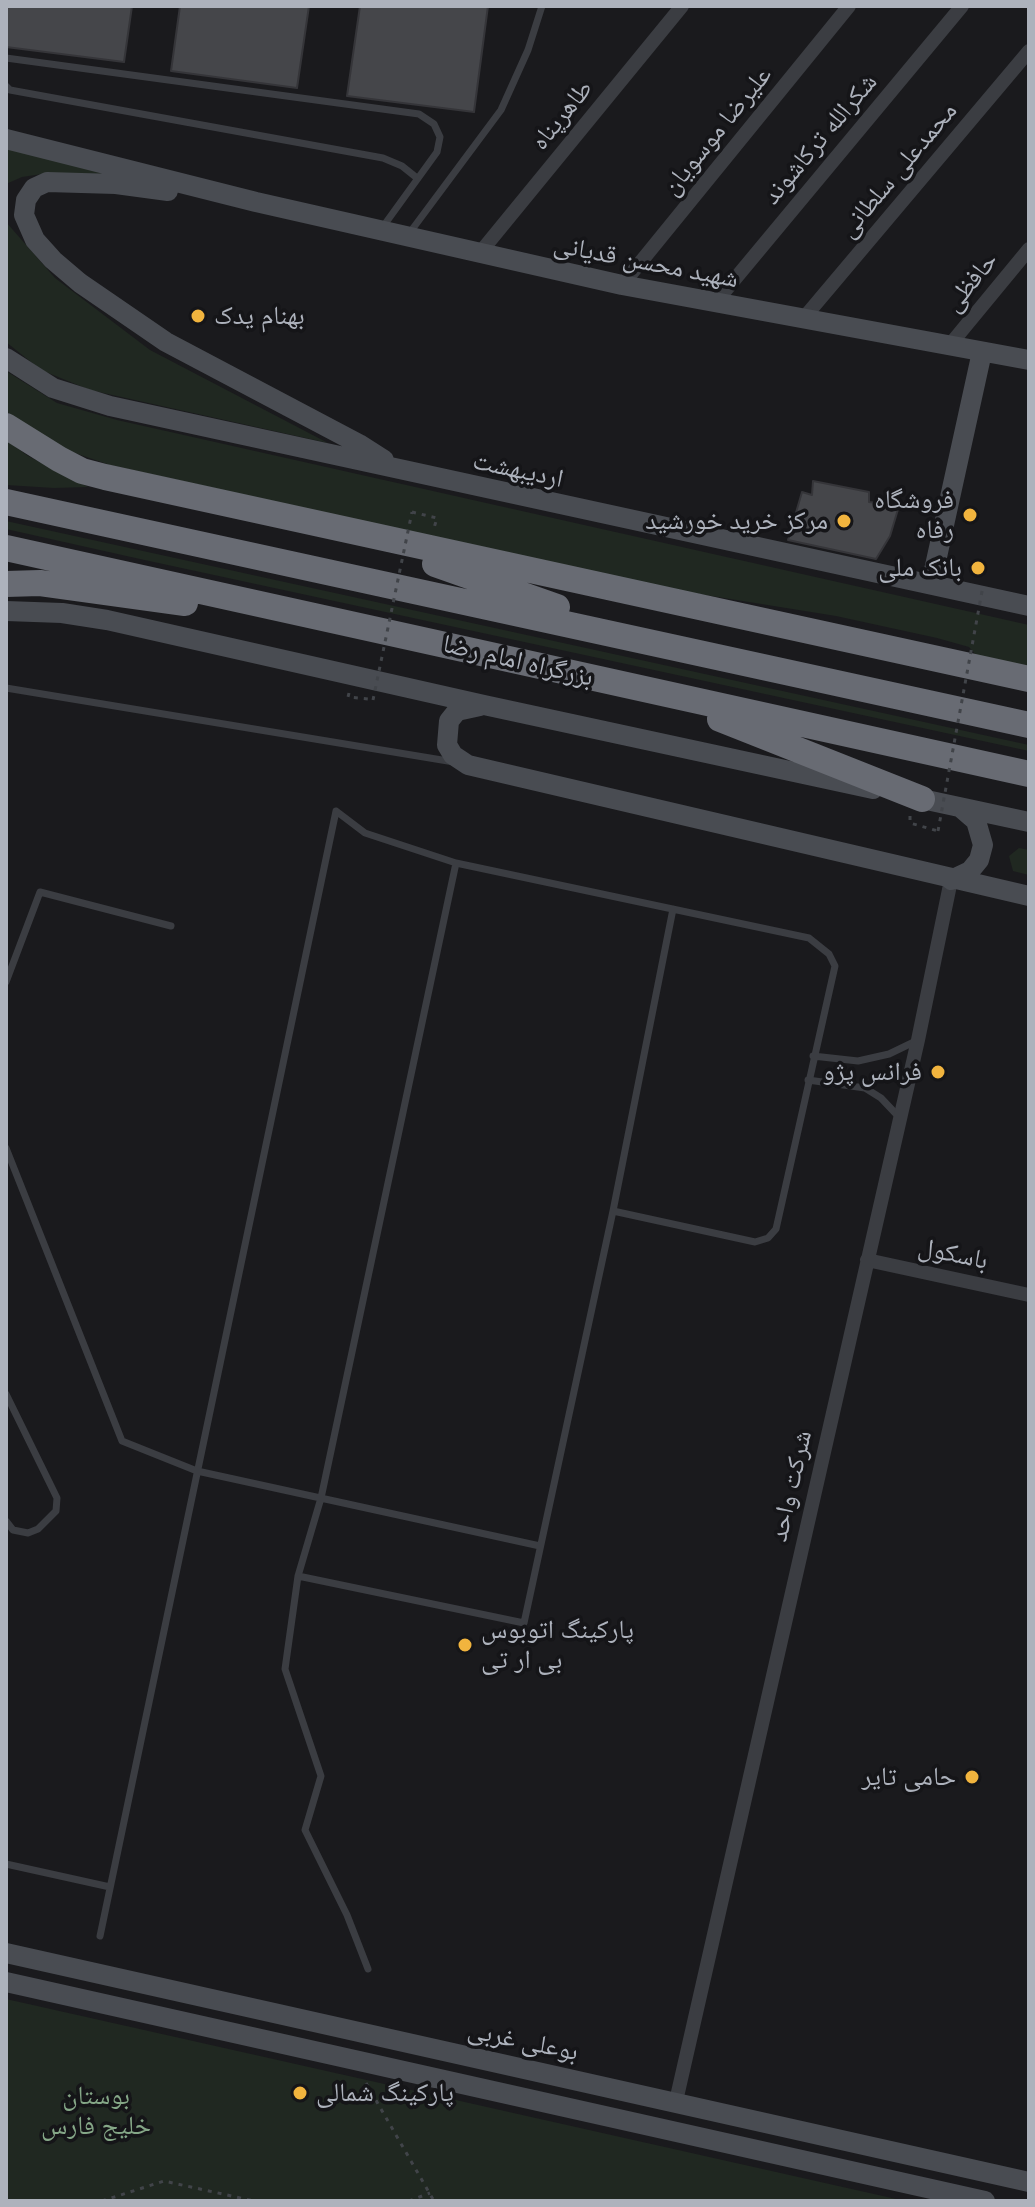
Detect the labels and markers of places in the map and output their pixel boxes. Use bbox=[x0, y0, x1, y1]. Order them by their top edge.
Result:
place label: بهنام یدک bbox=[214, 300, 305, 332]
marker: بهنام یدک bbox=[189, 307, 207, 325]
place label: فروشگاه رفاه bbox=[874, 484, 954, 546]
place label: مرکز خرید خورشید bbox=[645, 505, 828, 537]
marker: فروشگاه رفاه bbox=[961, 506, 979, 524]
marker: مرکز خرید خورشید bbox=[835, 512, 853, 530]
place label: بانک ملی bbox=[878, 552, 962, 584]
marker: بانک ملی bbox=[969, 559, 987, 577]
place label: فرانس پژو bbox=[823, 1056, 922, 1088]
marker: فرانس پژو bbox=[929, 1063, 947, 1081]
place label: پارکینگ اتوبوس بی ار تی bbox=[481, 1614, 634, 1676]
marker: پارکینگ اتوبوس بی ار تی bbox=[456, 1636, 474, 1654]
place label: حامی تایر bbox=[862, 1761, 956, 1793]
marker: حامی تایر bbox=[963, 1768, 981, 1786]
place label: پارکینگ شمالی bbox=[316, 2077, 454, 2109]
marker: پارکینگ شمالی bbox=[291, 2084, 309, 2102]

